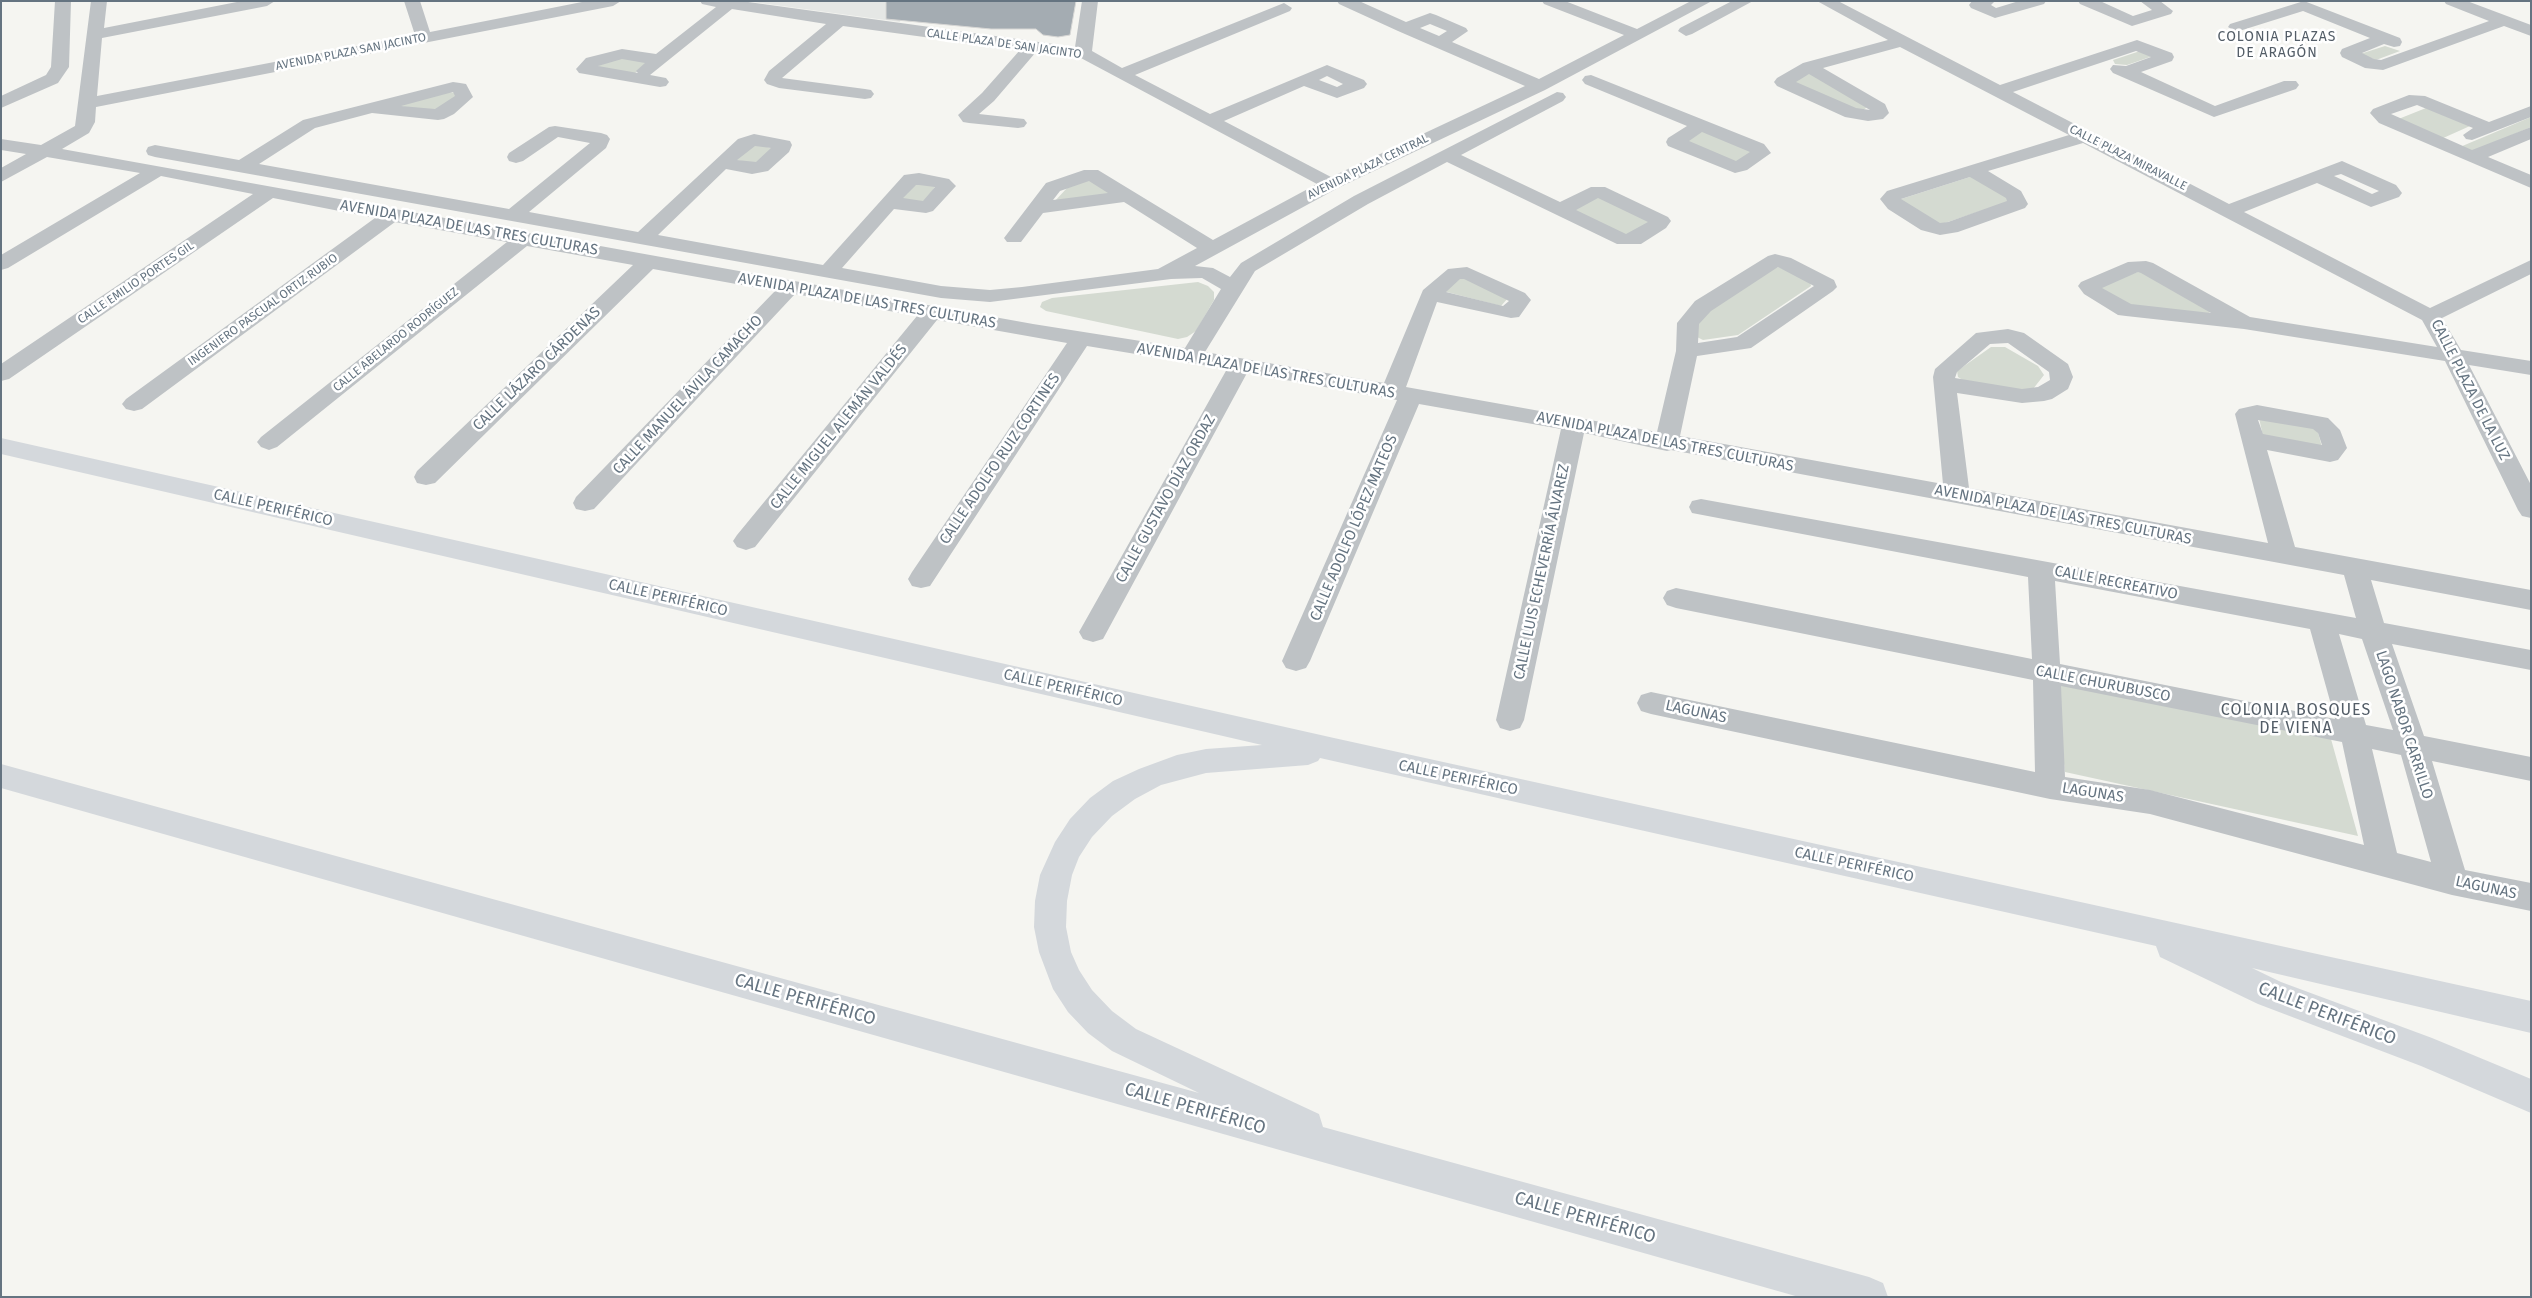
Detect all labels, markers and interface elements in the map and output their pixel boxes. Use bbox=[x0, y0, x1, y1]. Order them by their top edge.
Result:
street label: CALLE PLAZA DE SAN JACINTO bbox=[926, 26, 1082, 62]
district label: COLONIA PLAZAS DE ARAGÓN bbox=[2216, 29, 2338, 62]
street label: AVENIDA PLAZA SAN JACINTO bbox=[275, 30, 427, 74]
street label: CALLE PLAZA MIRAVALLE bbox=[2067, 122, 2189, 194]
street label: AVENIDA PLAZA CENTRAL bbox=[1305, 131, 1431, 203]
street label: AVENIDA PLAZA DE LAS TRES CULTURAS bbox=[339, 196, 599, 260]
street label: CALLE EMILIO PORTES GIL bbox=[75, 239, 197, 327]
street label: INGENIERO PASCUAL ORTIZ RUBIO bbox=[185, 251, 341, 369]
street label: AVENIDA PLAZA DE LAS TRES CULTURAS bbox=[737, 269, 997, 333]
street label: CALLE ABELARDO RODRÍGUEZ bbox=[330, 285, 462, 395]
street label: CALLE LÁZARO CÁRDENAS bbox=[469, 303, 605, 435]
street label: CALLE MANUEL ÁVILA CAMACHO bbox=[609, 312, 767, 478]
street label: CALLE PLAZA DE LA LUZ bbox=[2427, 317, 2513, 463]
street label: AVENIDA PLAZA DE LAS TRES CULTURAS bbox=[1136, 339, 1396, 403]
street label: CALLE MIGUEL ALEMÁN VALDÉS bbox=[767, 341, 911, 513]
street label: CALLE ADOLFO RUIZ CORTINES bbox=[936, 370, 1064, 548]
street label: AVENIDA PLAZA DE LAS TRES CULTURAS bbox=[1535, 408, 1795, 476]
street label: CALLE GUSTAVO DÍAZ ORDAZ bbox=[1112, 412, 1220, 586]
street label: CALLE ADOLFO LÓPEZ MATEOS bbox=[1306, 432, 1402, 624]
street label: CALLE LUIS ECHEVERRÍA ÁLVAREZ bbox=[1510, 463, 1574, 681]
street label: AVENIDA PLAZA DE LAS TRES CULTURAS bbox=[1933, 481, 2193, 549]
street label: CALLE PERIFÉRICO bbox=[212, 486, 334, 530]
street label: CALLE RECREATIVO bbox=[2053, 562, 2179, 604]
street label: CALLE PERIFÉRICO bbox=[607, 576, 729, 620]
street label: LAGO NABOR CARRILLO bbox=[2371, 648, 2437, 802]
street label: CALLE CHURUBUSCO bbox=[2034, 662, 2172, 706]
street label: CALLE PERIFÉRICO bbox=[1002, 666, 1124, 710]
street label: LAGUNAS bbox=[1664, 697, 1728, 727]
district label: COLONIA BOSQUES DE VIENA bbox=[2219, 701, 2373, 739]
street label: CALLE PERIFÉRICO bbox=[1397, 757, 1519, 799]
street label: LAGUNAS bbox=[2061, 779, 2125, 807]
street label: CALLE PERIFÉRICO bbox=[1793, 844, 1915, 886]
street label: LAGUNAS bbox=[2454, 873, 2518, 903]
street label: CALLE PERIFÉRICO bbox=[732, 970, 878, 1030]
street label: CALLE PERIFÉRICO bbox=[2255, 978, 2399, 1050]
street label: CALLE PERIFÉRICO bbox=[1122, 1079, 1268, 1139]
street label: CALLE PERIFÉRICO bbox=[1512, 1188, 1658, 1248]

